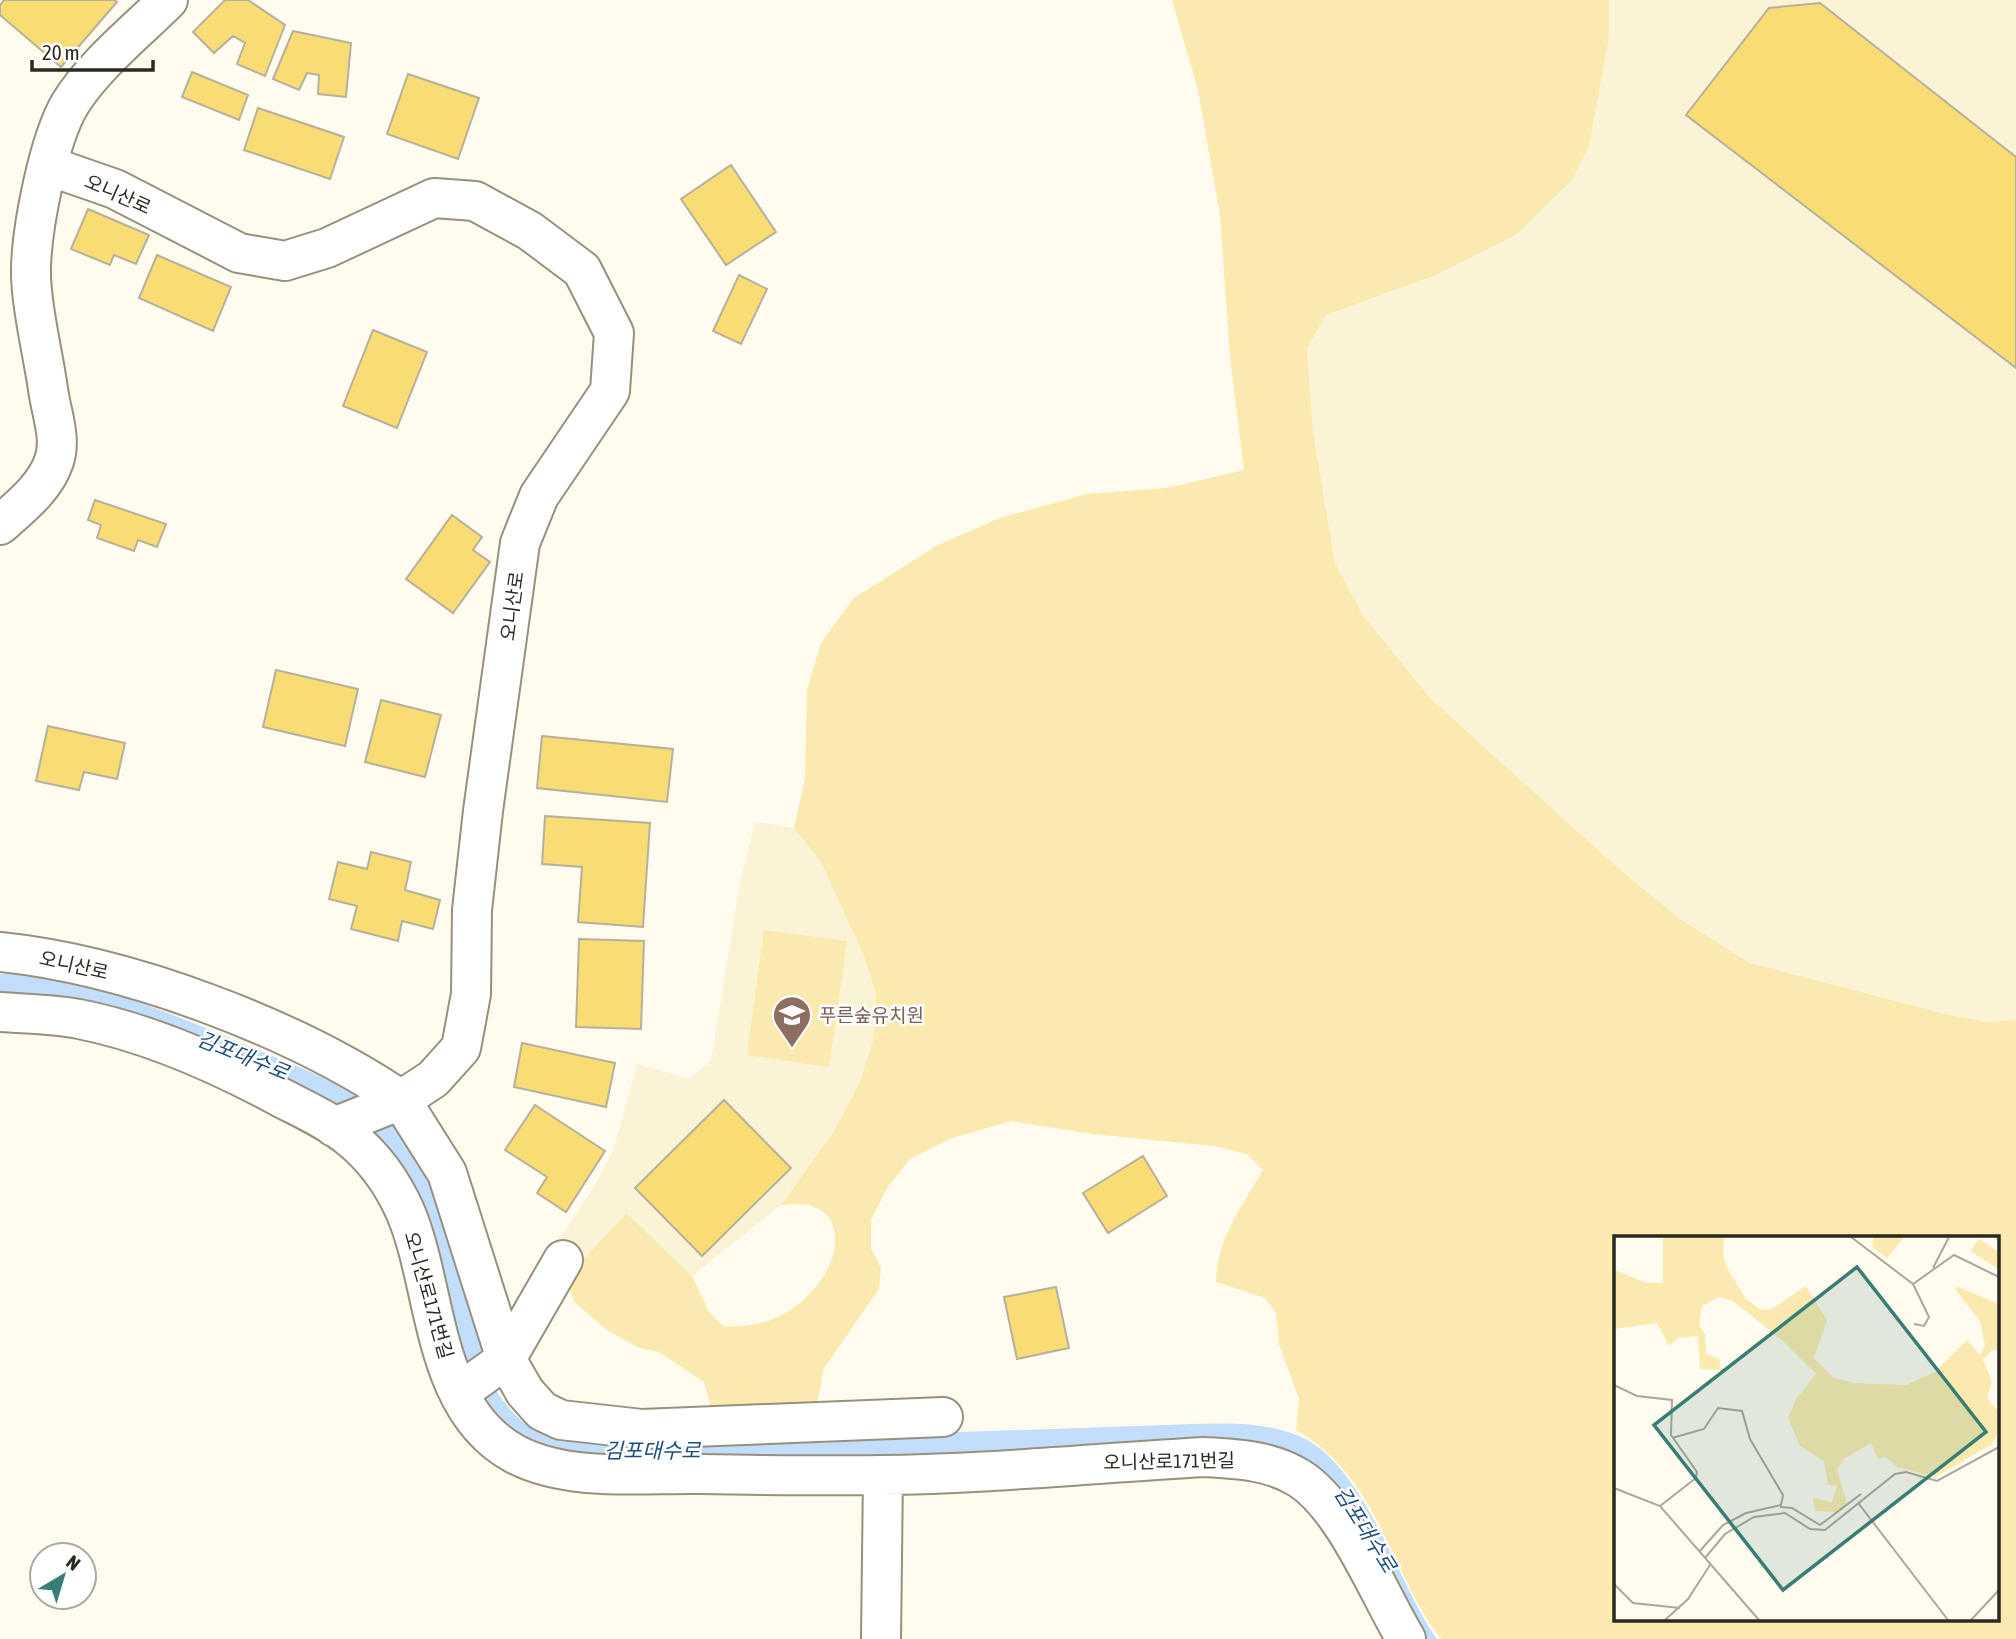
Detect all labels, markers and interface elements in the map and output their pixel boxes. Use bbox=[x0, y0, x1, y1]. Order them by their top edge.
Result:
scale bar bbox=[32, 28, 152, 72]
text: 20 m bbox=[42, 40, 80, 64]
street label: 오니산로 bbox=[82, 170, 154, 218]
street label: 오니산로 bbox=[496, 570, 528, 642]
street label: 오니산로 bbox=[37, 946, 111, 984]
school or university icon: 푸른숲유치원 bbox=[771, 994, 813, 1049]
place label: 푸른숲유치원 bbox=[819, 1004, 924, 1026]
water label: 김포대수로 bbox=[194, 1026, 294, 1085]
street label: 오니산로171번길 bbox=[400, 1229, 458, 1361]
inset map bbox=[1614, 1236, 1998, 1622]
water label: 김포대수로 bbox=[604, 1438, 702, 1462]
street label: 오니산로171번길 bbox=[1103, 1449, 1235, 1473]
water label: 김포대수로 bbox=[1330, 1482, 1403, 1578]
north arrow bbox=[28, 1541, 98, 1611]
text: N bbox=[62, 1550, 85, 1575]

